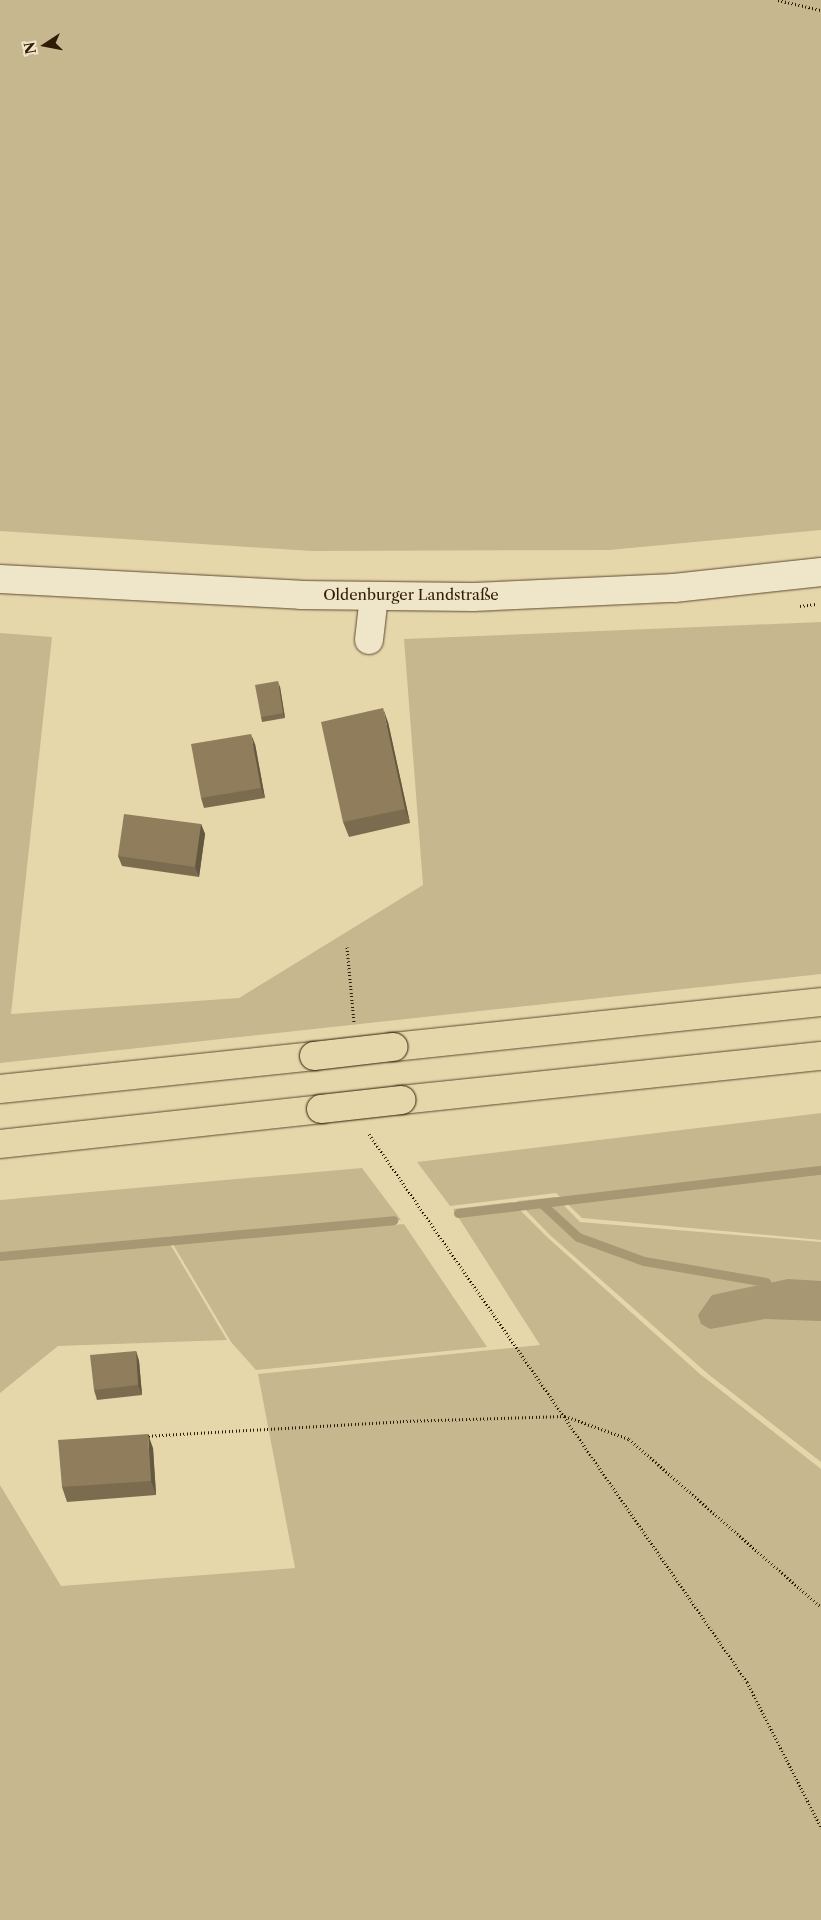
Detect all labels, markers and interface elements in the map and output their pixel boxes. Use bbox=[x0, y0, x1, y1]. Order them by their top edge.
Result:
north arrow bbox=[20, 20, 70, 70]
text: N bbox=[20, 40, 40, 56]
street label: Oldenburger Landstraße bbox=[323, 586, 499, 604]

